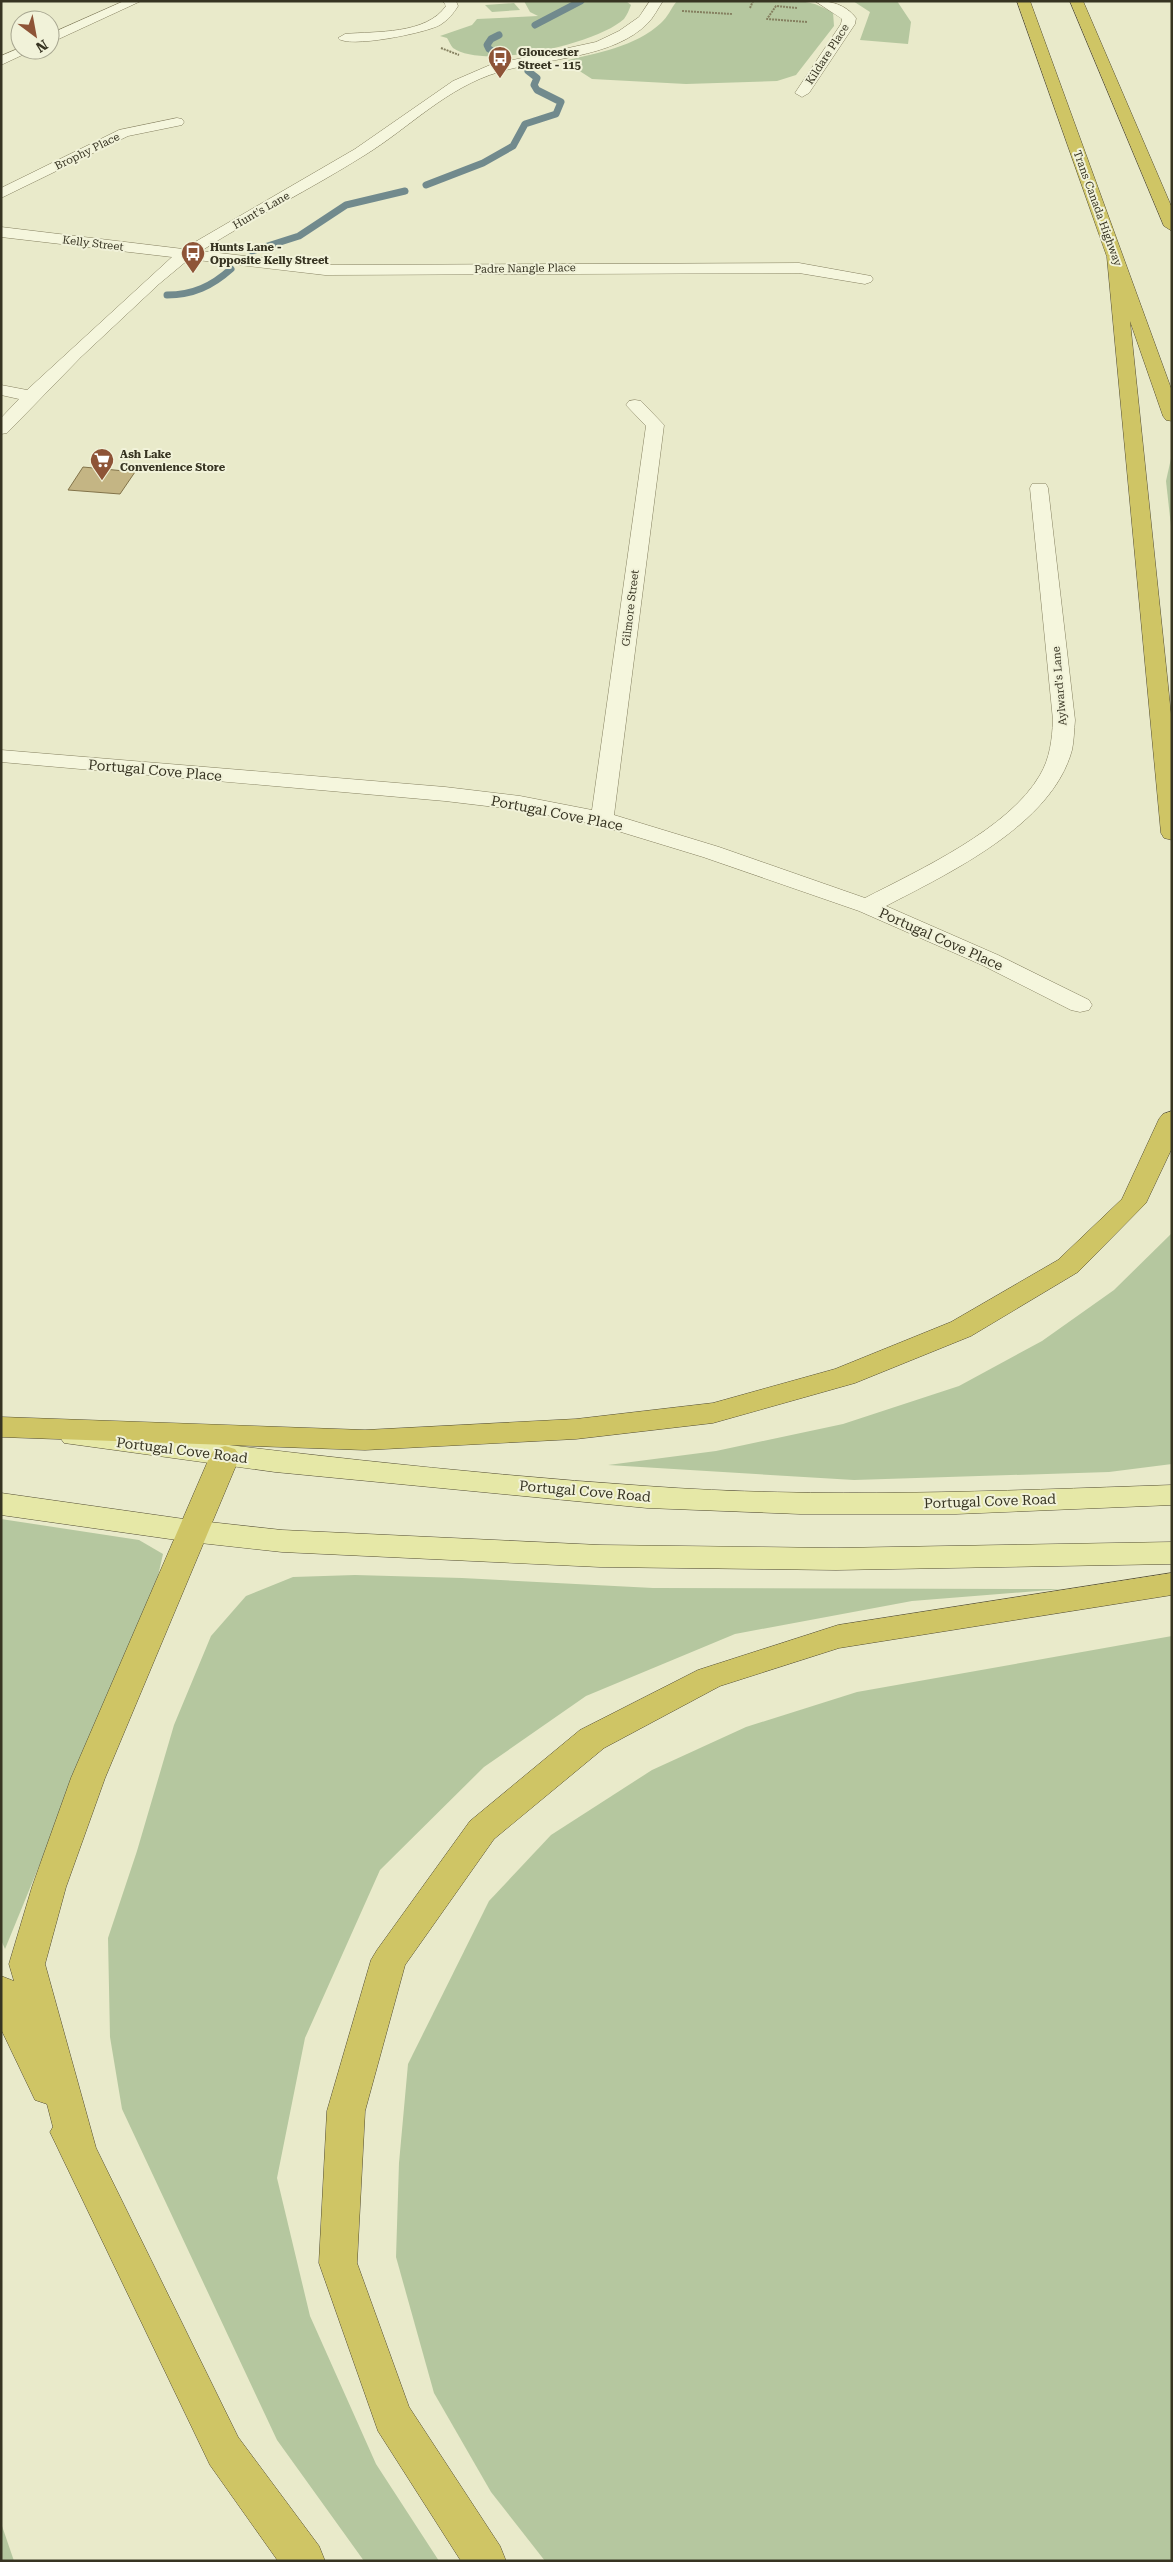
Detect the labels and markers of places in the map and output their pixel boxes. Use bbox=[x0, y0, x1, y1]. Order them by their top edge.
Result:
bus stop icon: Gloucester Street - 115 bbox=[487, 45, 513, 79]
place label: Gloucester Street - 115 bbox=[518, 46, 581, 72]
bus stop icon: Hunts Lane - Opposite Kelly Street bbox=[180, 240, 206, 274]
place label: Hunts Lane - Opposite Kelly Street bbox=[210, 241, 329, 267]
supermarket icon: Ash Lake Convenience Store bbox=[89, 447, 115, 481]
place label: Ash Lake Convenience Store bbox=[120, 448, 226, 474]

